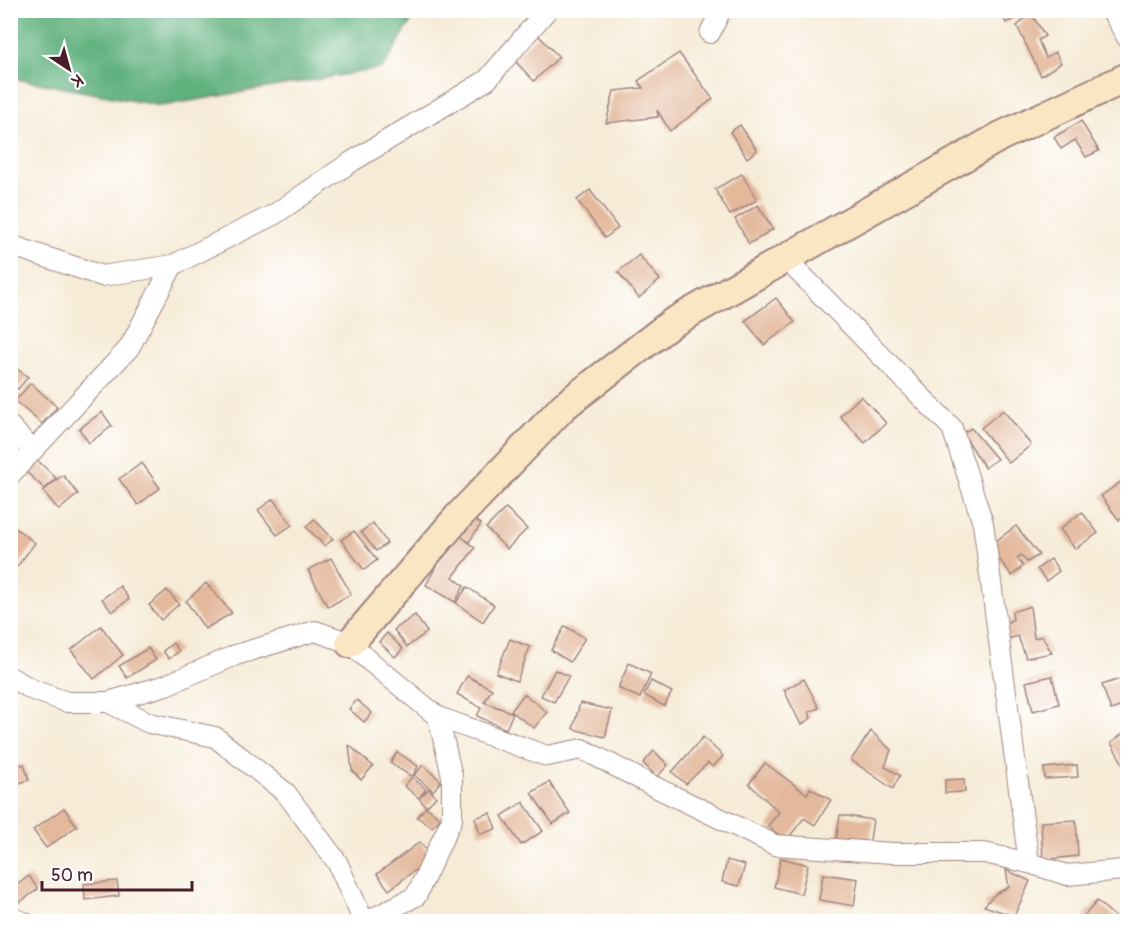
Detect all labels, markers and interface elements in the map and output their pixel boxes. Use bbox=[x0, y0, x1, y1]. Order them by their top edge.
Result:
north arrow bbox=[39, 39, 99, 99]
text: K bbox=[67, 69, 87, 91]
scale bar bbox=[42, 854, 192, 892]
text: 50 m bbox=[51, 864, 93, 887]

